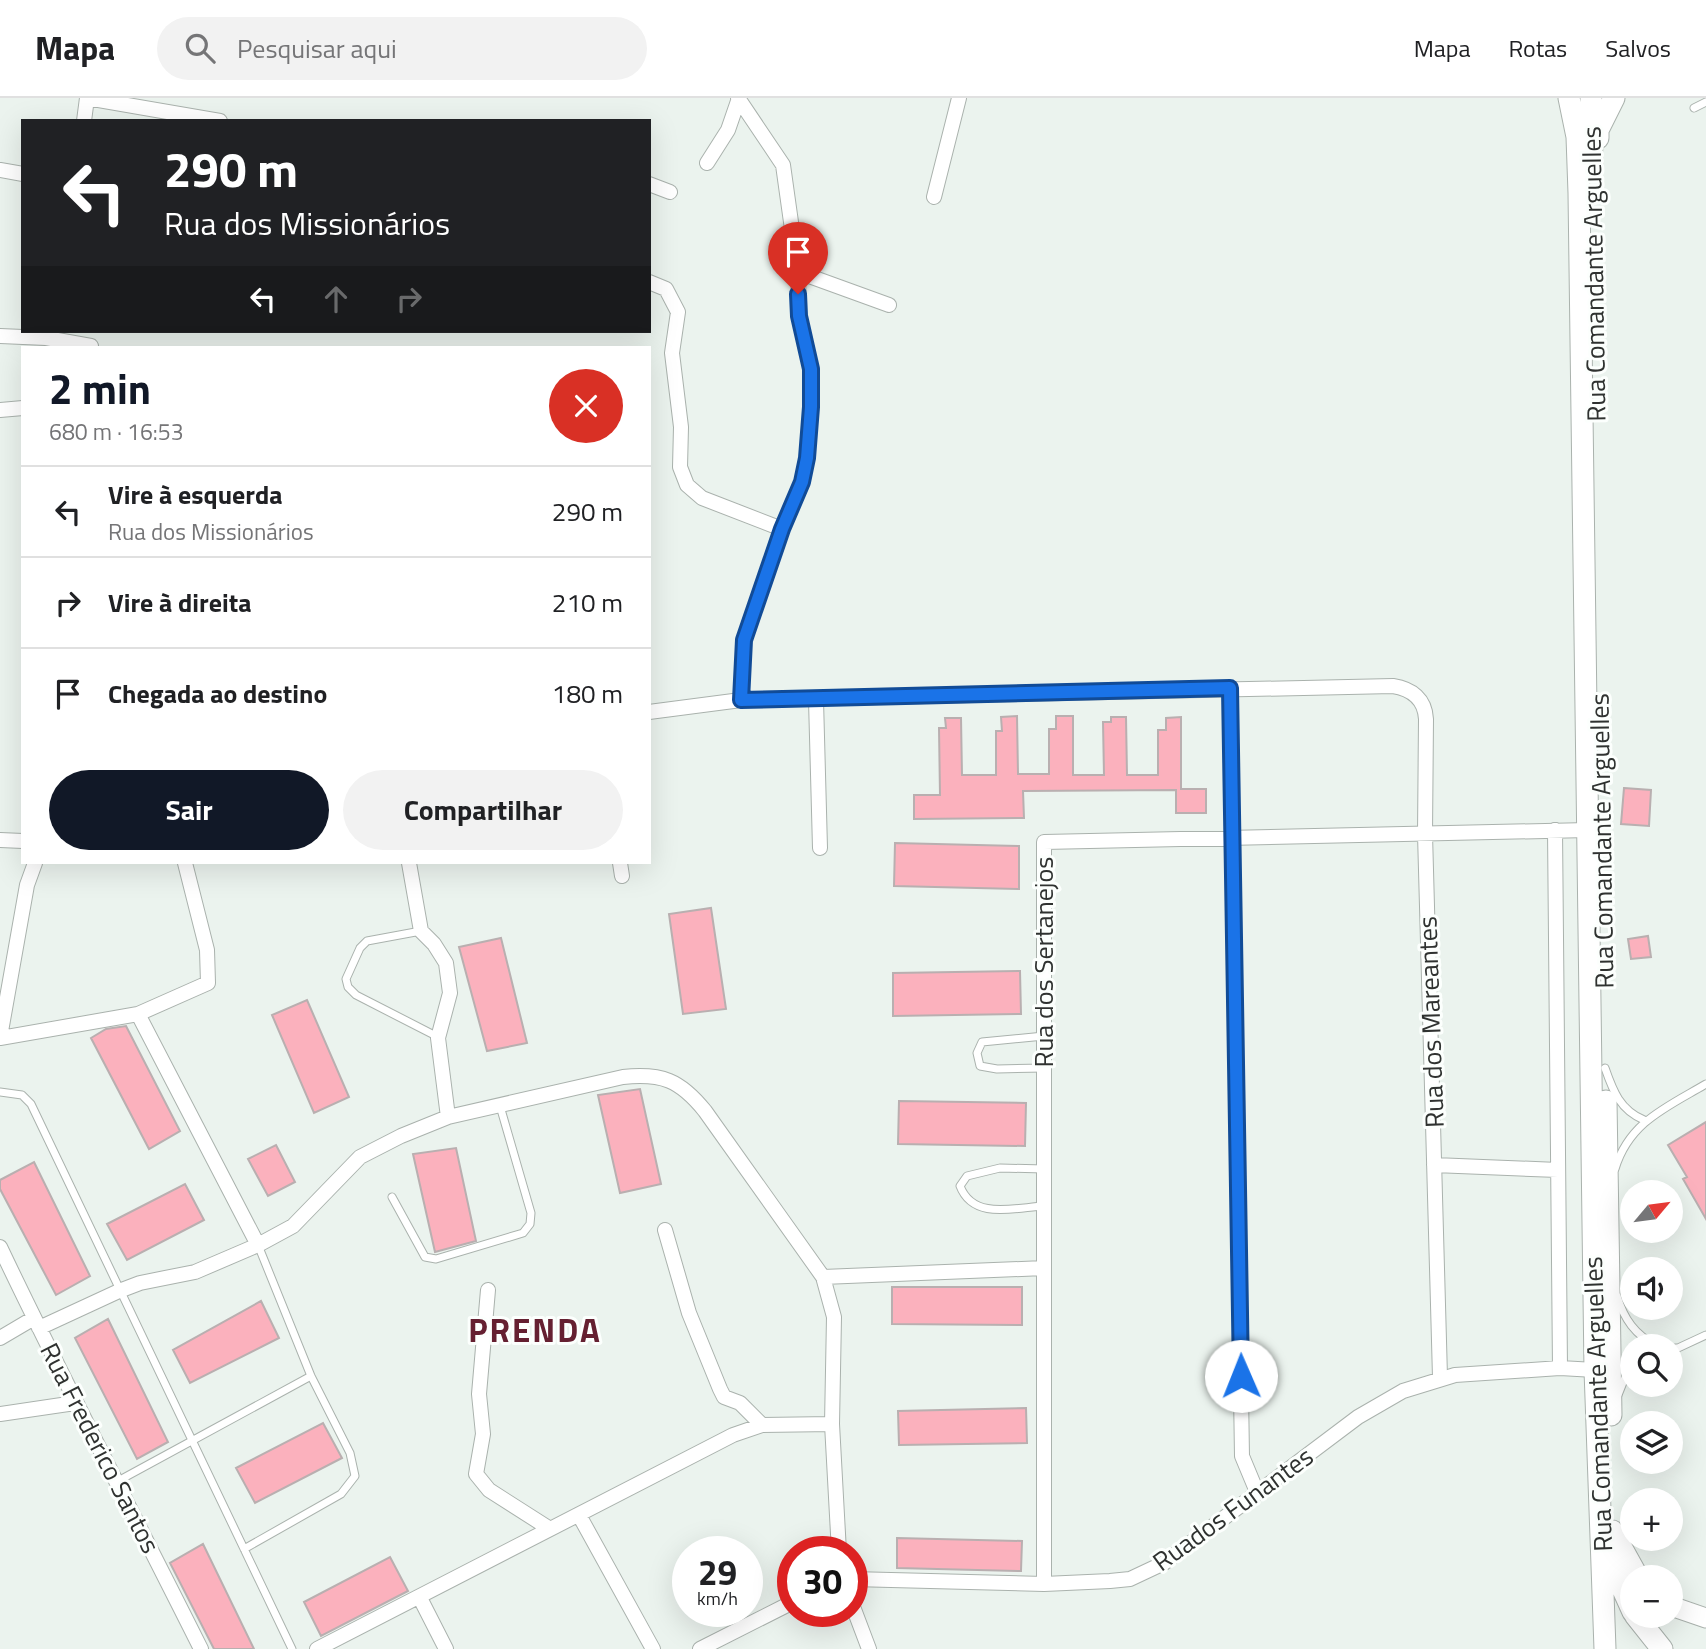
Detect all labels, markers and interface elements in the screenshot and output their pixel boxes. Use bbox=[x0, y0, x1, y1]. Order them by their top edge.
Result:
search box bbox=[157, 17, 647, 80]
text: Mapa bbox=[35, 23, 115, 73]
icon: search bbox=[181, 29, 219, 67]
text: Pesquisar aqui bbox=[237, 29, 397, 68]
text: Mapa bbox=[1414, 30, 1470, 66]
text: Rotas bbox=[1508, 30, 1567, 66]
text: Salvos bbox=[1605, 30, 1671, 66]
street label: Rua Comandante Arguelles bbox=[1571, 126, 1616, 422]
text: 290 m bbox=[164, 131, 298, 206]
icon: left bbox=[49, 147, 140, 238]
text: Rua dos Missionários bbox=[164, 199, 450, 247]
pin bbox=[768, 222, 828, 294]
icon: arrive bbox=[779, 233, 817, 271]
icon: left bbox=[244, 280, 282, 318]
icon: ahead bbox=[317, 280, 355, 318]
icon: right bbox=[390, 280, 428, 318]
text: 2 min bbox=[49, 356, 151, 420]
button: close bbox=[549, 369, 623, 443]
text: 680 m · 16:53 bbox=[49, 414, 184, 449]
text: Vire à esquerda bbox=[108, 475, 283, 514]
text: 290 m bbox=[552, 492, 623, 531]
icon: left bbox=[49, 493, 87, 531]
text: Rua dos Missionários bbox=[108, 514, 314, 549]
text: Vire à direita bbox=[108, 583, 251, 622]
text: 210 m bbox=[552, 583, 623, 622]
icon: right bbox=[49, 584, 87, 622]
text: Chegada ao destino bbox=[108, 674, 327, 713]
text: 180 m bbox=[552, 674, 623, 713]
icon: arrive bbox=[49, 675, 87, 713]
street label: Rua Comandante Arguelles bbox=[1579, 693, 1624, 989]
button: Sair bbox=[49, 770, 329, 850]
button: Compartilhar bbox=[343, 770, 623, 850]
street label: Rua dos Sertanejos bbox=[1024, 857, 1063, 1067]
street label: Rua dos Mareantes bbox=[1407, 916, 1454, 1129]
north arrow bbox=[1620, 1180, 1684, 1242]
map controls bbox=[1620, 1180, 1683, 1628]
street label: Rua Comandante Arguelles bbox=[1573, 1256, 1622, 1552]
button: sound bbox=[1620, 1257, 1683, 1320]
district label: PRENDA bbox=[468, 1305, 602, 1355]
button: search bbox=[1620, 1334, 1683, 1397]
street label: Rua Frederico Santos bbox=[30, 1336, 170, 1560]
position arrow bbox=[1204, 1339, 1278, 1413]
button: layers bbox=[1620, 1411, 1683, 1474]
street label: Ruados Funantes bbox=[1144, 1437, 1321, 1580]
button: + bbox=[1620, 1488, 1683, 1551]
speed limit sign: 30 bbox=[777, 1536, 868, 1627]
text: 29 bbox=[698, 1545, 737, 1599]
button: − bbox=[1620, 1565, 1683, 1628]
text: km/h bbox=[697, 1585, 738, 1612]

